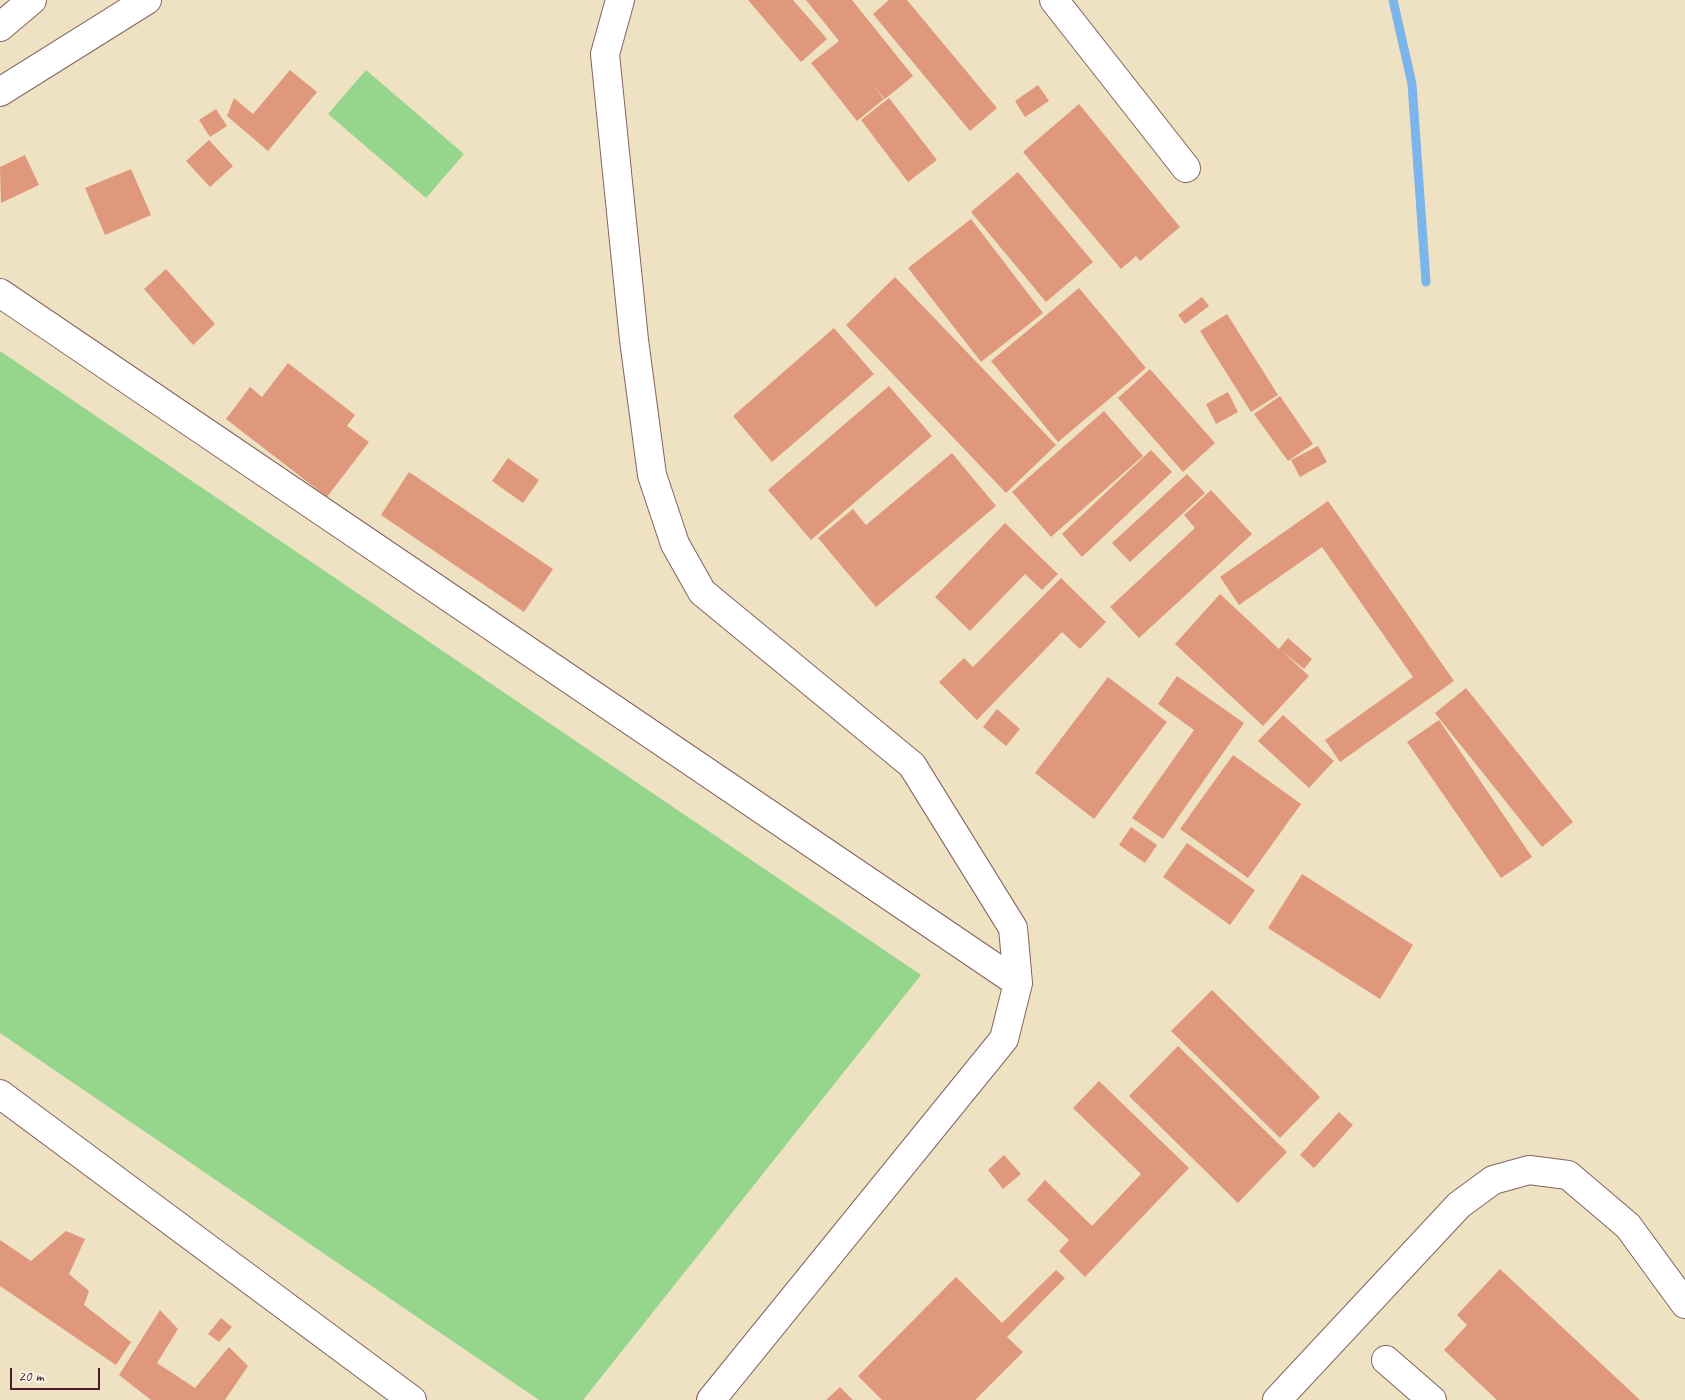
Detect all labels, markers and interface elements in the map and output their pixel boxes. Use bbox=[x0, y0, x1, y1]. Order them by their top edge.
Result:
scale bar bbox=[12, 1358, 102, 1390]
text: 20 m bbox=[18, 1367, 44, 1386]

